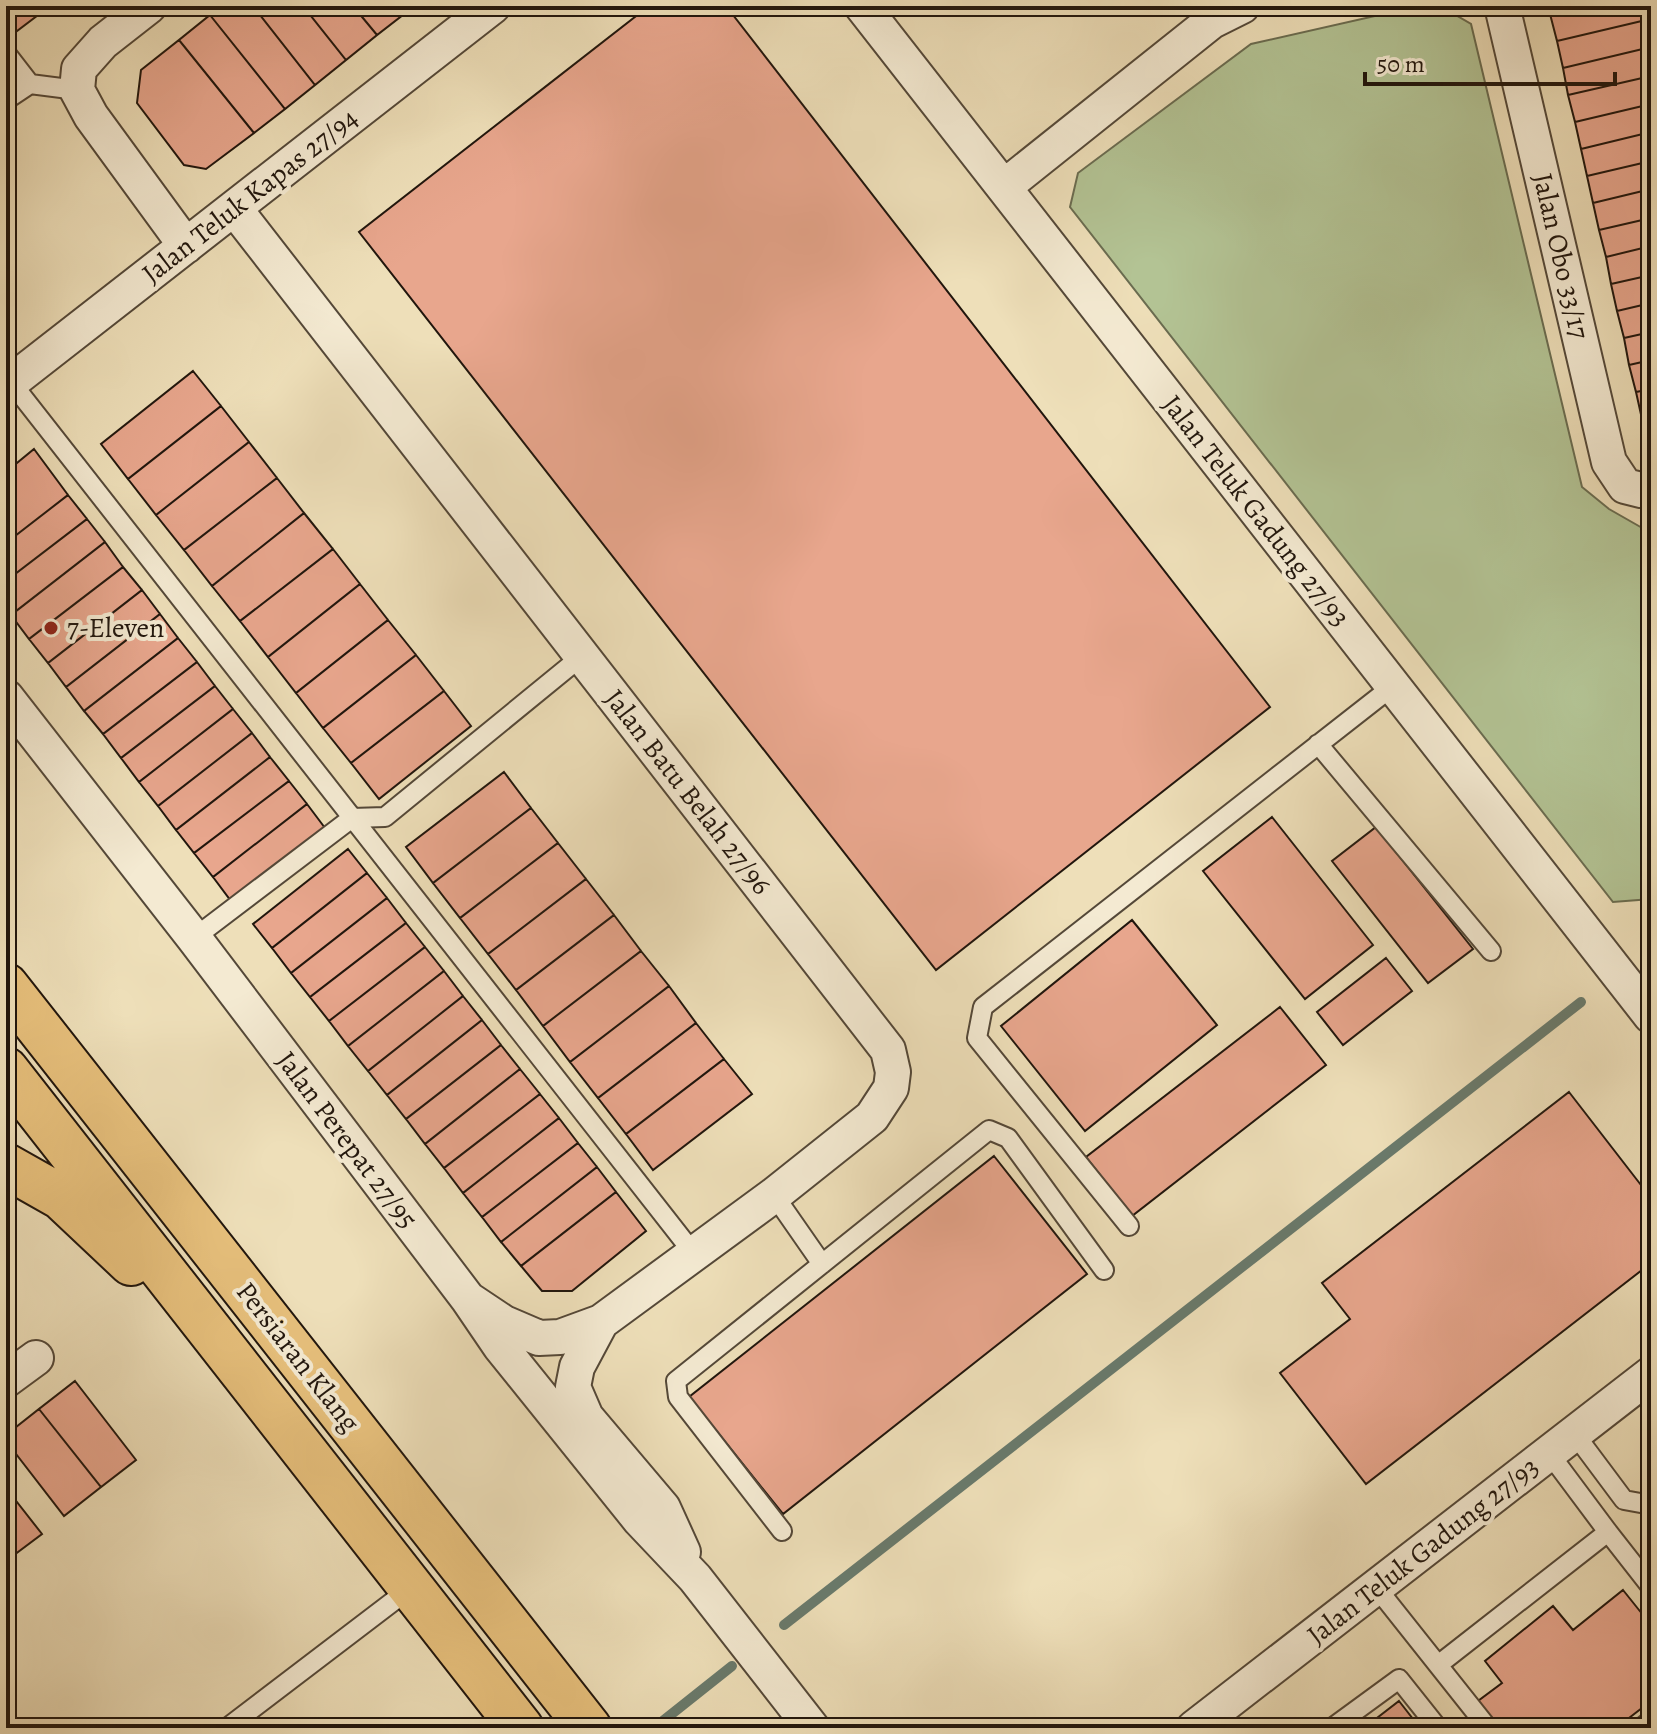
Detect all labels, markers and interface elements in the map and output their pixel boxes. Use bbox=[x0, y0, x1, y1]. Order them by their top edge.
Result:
scale bar bbox=[1365, 36, 1615, 86]
text: 50 m bbox=[1377, 48, 1425, 80]
street label: Jalan Teluk Kapas 27/94 bbox=[134, 100, 366, 292]
street label: Jalan Obo 33/17 bbox=[1523, 169, 1599, 343]
street label: Jalan Teluk Gadung 27/93 bbox=[1153, 387, 1359, 635]
place label: 7-Eleven bbox=[67, 609, 164, 647]
marker: 7-Eleven bbox=[42, 619, 60, 637]
street label: Jalan Batu Belah 27/96 bbox=[596, 681, 780, 903]
street label: Jalan Perepat 27/95 bbox=[268, 1043, 426, 1237]
street label: Persiaran Klang bbox=[227, 1274, 369, 1440]
street label: Jalan Teluk Gadung 27/93 bbox=[1299, 1448, 1547, 1654]

